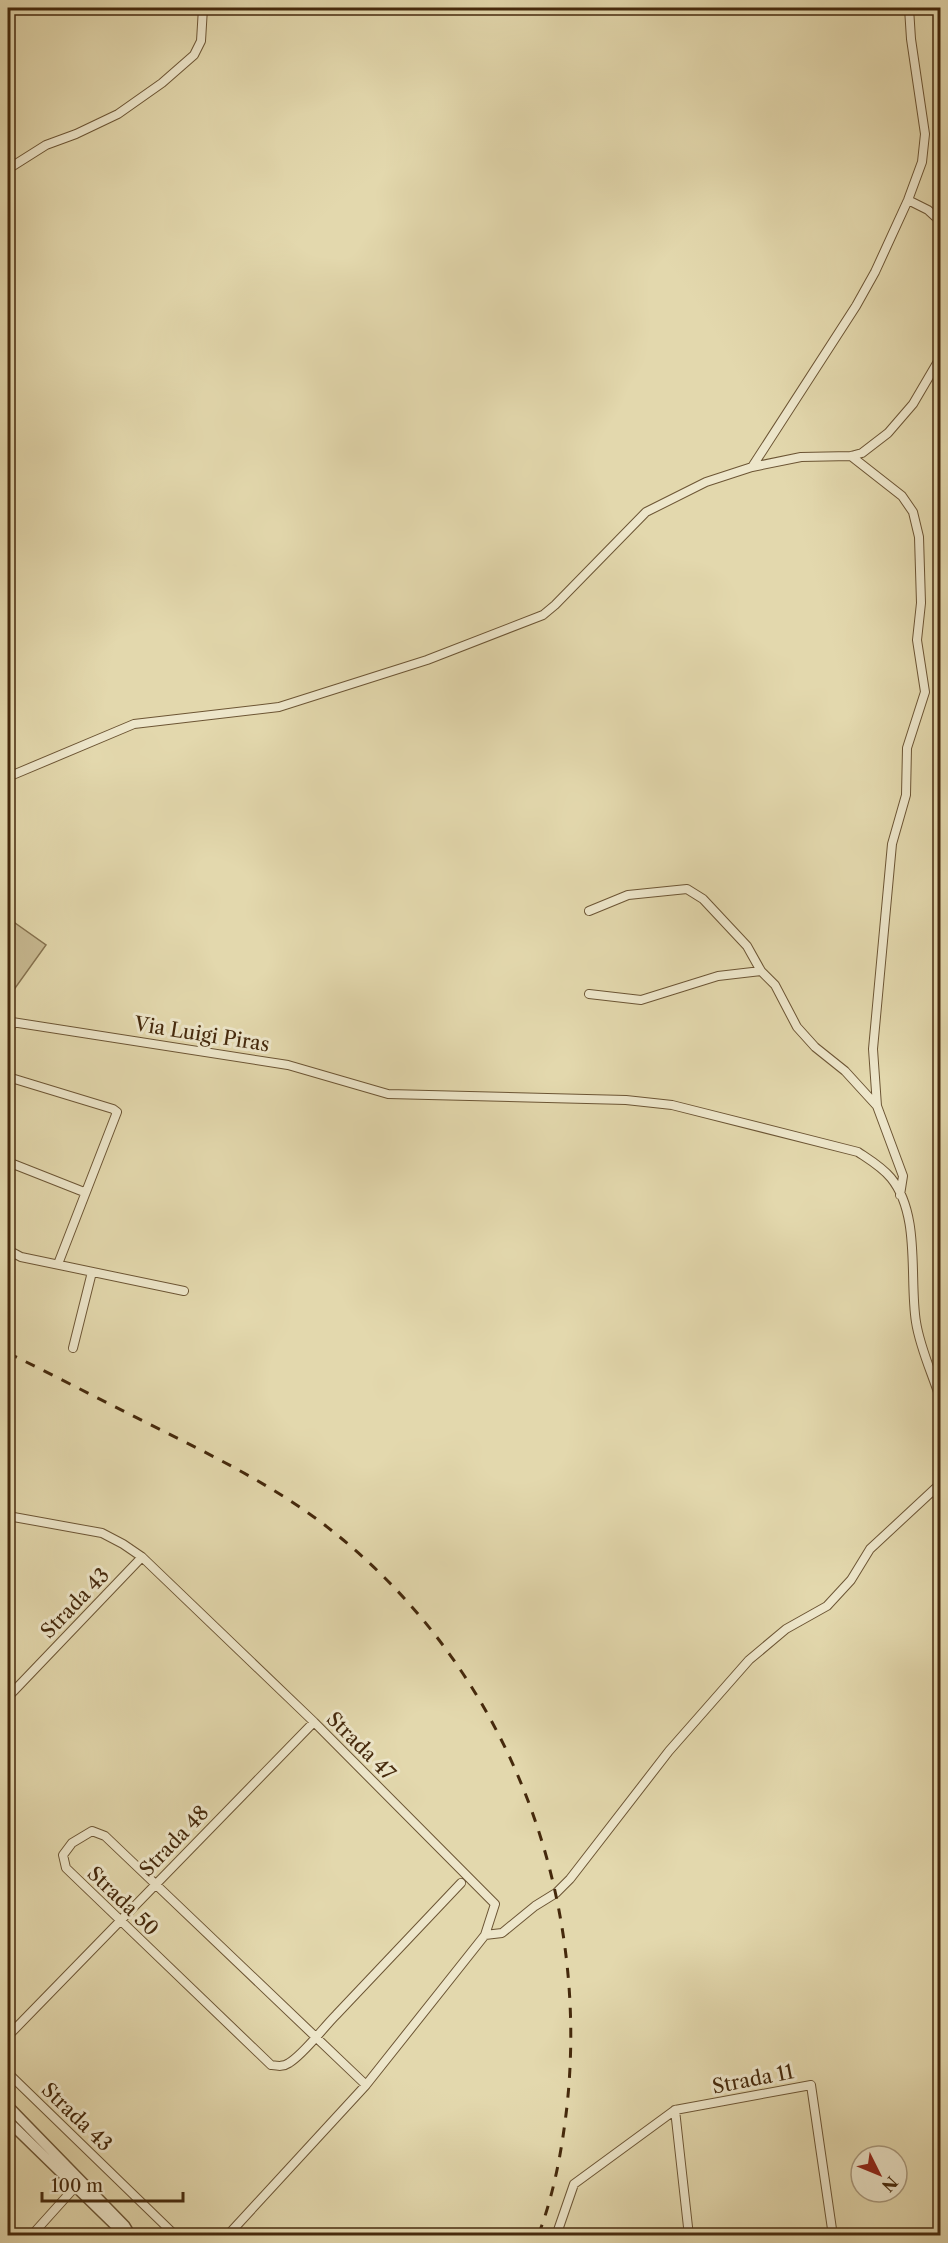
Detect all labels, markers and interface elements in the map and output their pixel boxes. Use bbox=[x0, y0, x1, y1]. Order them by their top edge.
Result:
street label: Via Luigi Piras bbox=[132, 1011, 271, 1057]
street label: Strada 43 bbox=[36, 1563, 114, 1643]
street label: Strada 47 bbox=[322, 1707, 400, 1785]
street label: Strada 48 bbox=[134, 1801, 214, 1881]
street label: Strada 50 bbox=[83, 1861, 163, 1941]
street label: Strada 11 bbox=[710, 2059, 796, 2099]
street label: Strada 43 bbox=[37, 2078, 117, 2156]
north arrow bbox=[849, 2144, 909, 2204]
scale bar bbox=[42, 2165, 183, 2203]
text: N bbox=[878, 2172, 902, 2196]
text: 100 m bbox=[51, 2175, 103, 2197]

